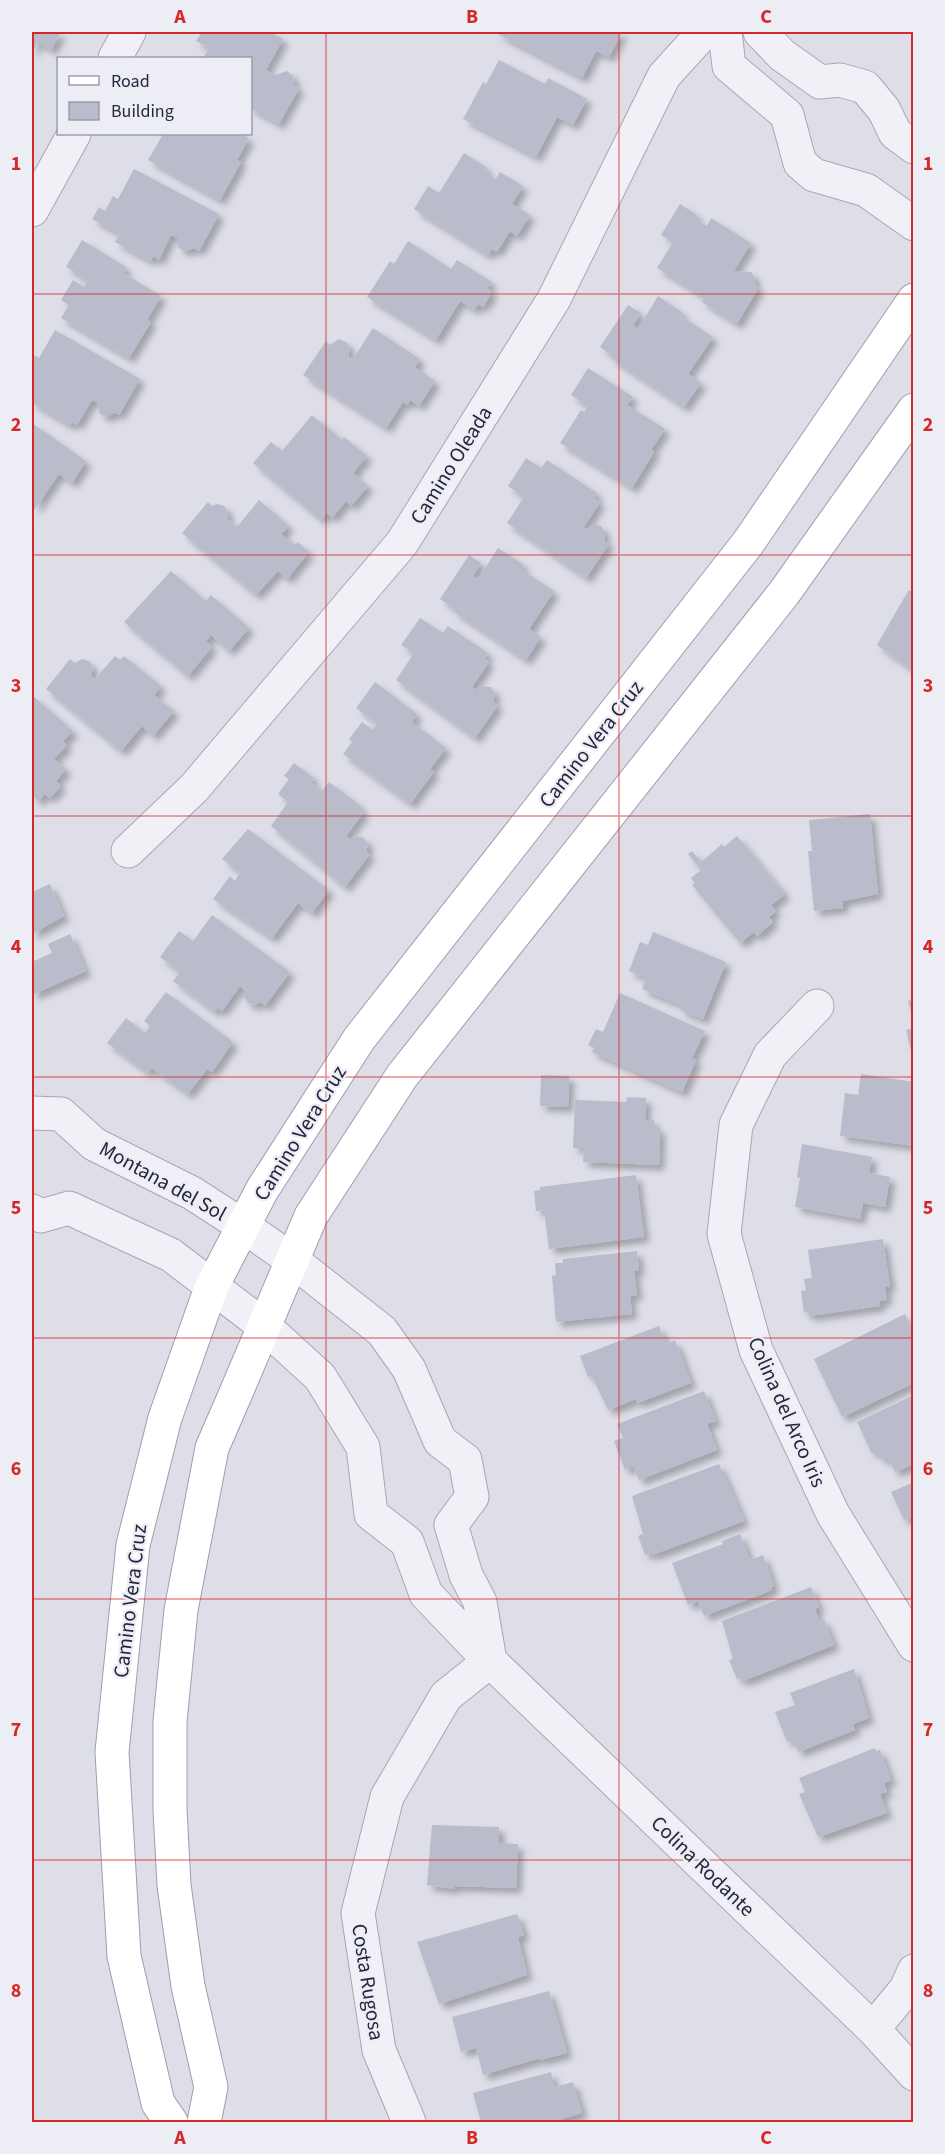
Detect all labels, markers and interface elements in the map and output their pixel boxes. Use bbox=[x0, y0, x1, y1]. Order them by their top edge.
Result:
text: A bbox=[173, 3, 186, 31]
text: B bbox=[466, 3, 478, 31]
text: C bbox=[760, 3, 772, 31]
legend bbox=[57, 57, 252, 135]
text: Road bbox=[111, 69, 150, 94]
text: Building bbox=[111, 99, 174, 124]
text: 1 bbox=[11, 150, 21, 178]
text: 1 bbox=[923, 150, 933, 178]
street label: Camino Oleada bbox=[403, 400, 499, 530]
text: 2 bbox=[11, 411, 21, 439]
text: 2 bbox=[923, 411, 933, 439]
text: 3 bbox=[11, 672, 21, 700]
text: 3 bbox=[923, 672, 933, 700]
street label: Camino Vera Cruz bbox=[532, 674, 650, 814]
text: 4 bbox=[11, 933, 22, 961]
text: 4 bbox=[923, 933, 934, 961]
street label: Camino Vera Cruz bbox=[246, 1060, 354, 1206]
street label: Montana del Sol bbox=[94, 1134, 232, 1228]
text: 5 bbox=[11, 1194, 21, 1222]
text: 5 bbox=[923, 1194, 933, 1222]
street label: Colina del Arco Iris bbox=[740, 1332, 834, 1492]
text: 6 bbox=[11, 1455, 21, 1483]
text: 6 bbox=[923, 1455, 933, 1483]
street label: Camino Vera Cruz bbox=[106, 1523, 154, 1679]
text: 7 bbox=[11, 1716, 21, 1744]
text: 7 bbox=[923, 1716, 933, 1744]
street label: Colina Rodante bbox=[644, 1809, 762, 1923]
street label: Costa Rugosa bbox=[344, 1922, 392, 2042]
text: 8 bbox=[11, 1977, 21, 2005]
text: 8 bbox=[923, 1977, 933, 2005]
text: A bbox=[173, 2124, 186, 2152]
text: B bbox=[466, 2124, 478, 2152]
text: C bbox=[760, 2124, 772, 2152]

